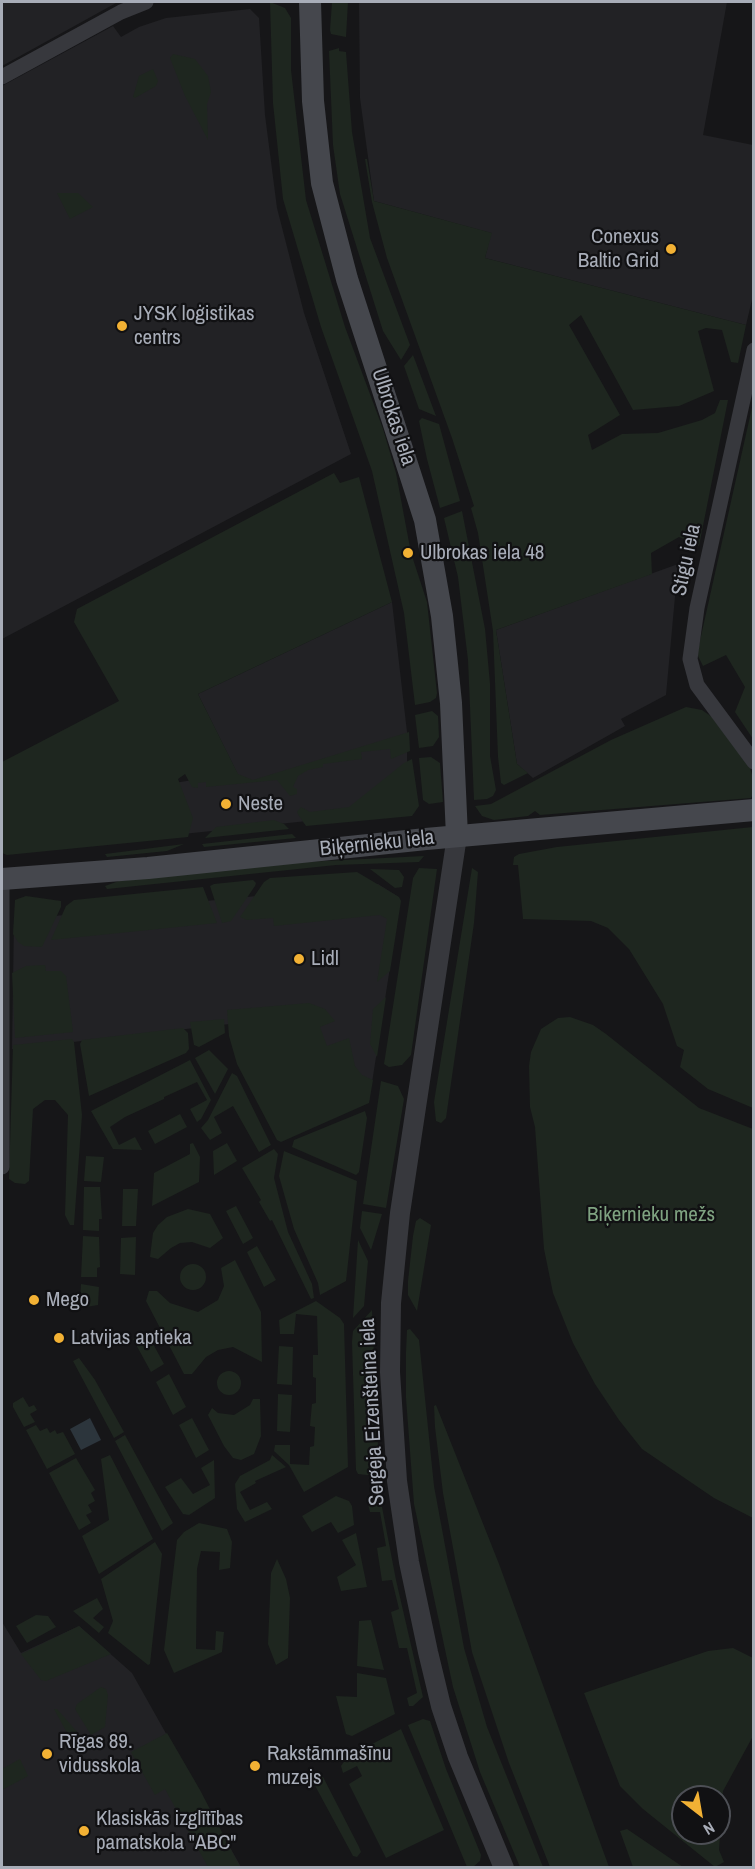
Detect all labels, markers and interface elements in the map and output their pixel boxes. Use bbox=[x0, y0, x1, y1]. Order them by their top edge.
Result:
place label: Conexus Baltic Grid bbox=[578, 224, 659, 274]
marker: Conexus Baltic Grid bbox=[664, 242, 678, 256]
place label: JYSK loģistikas centrs bbox=[134, 301, 255, 351]
marker: JYSK loģistikas centrs bbox=[115, 319, 129, 333]
street label: Ulbrokas iela bbox=[365, 365, 421, 469]
street label: Stigu iela bbox=[667, 522, 707, 598]
place label: Ulbrokas iela 48 bbox=[420, 540, 544, 566]
marker: Ulbrokas iela 48 bbox=[401, 546, 415, 560]
place label: Neste bbox=[238, 791, 283, 817]
marker: Neste bbox=[219, 797, 233, 811]
street label: Biķernieku iela bbox=[319, 825, 435, 863]
place label: Lidl bbox=[311, 946, 339, 972]
marker: Lidl bbox=[292, 952, 306, 966]
park label: Biķernieku mežs bbox=[587, 1202, 715, 1228]
place label: Mego bbox=[46, 1287, 89, 1313]
marker: Mego bbox=[27, 1293, 41, 1307]
street label: Sergeja Eizenšteina iela bbox=[356, 1318, 390, 1506]
place label: Latvijas aptieka bbox=[71, 1325, 192, 1351]
marker: Latvijas aptieka bbox=[52, 1331, 66, 1345]
place label: Rīgas 89. vidusskola bbox=[59, 1729, 140, 1779]
place label: Rakstāmmašīnu muzejs bbox=[267, 1741, 391, 1791]
marker: Rīgas 89. vidusskola bbox=[40, 1747, 54, 1761]
marker: Rakstāmmašīnu muzejs bbox=[248, 1759, 262, 1773]
north arrow bbox=[671, 1785, 731, 1845]
place label: Klasiskās izglītības pamatskola "ABC" bbox=[96, 1806, 243, 1856]
text: N bbox=[700, 1817, 719, 1841]
marker: Klasiskās izglītības pamatskola "ABC" bbox=[77, 1824, 91, 1838]

